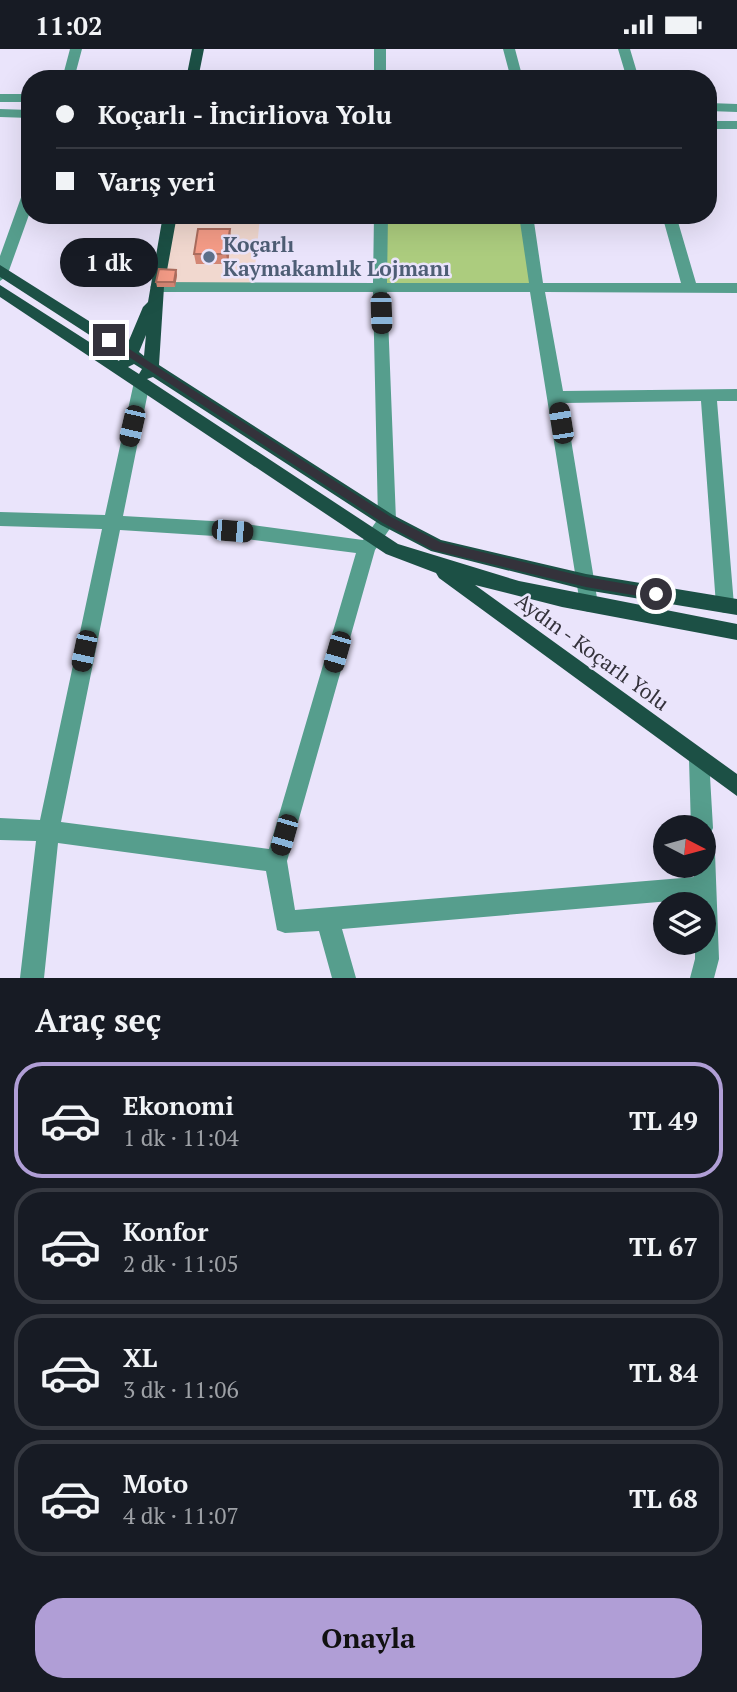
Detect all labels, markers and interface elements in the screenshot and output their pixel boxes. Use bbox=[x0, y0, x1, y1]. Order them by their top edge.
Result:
text: 11:02 bbox=[35, 8, 103, 42]
text: Koçarlı - İncirliova Yolu bbox=[98, 97, 392, 131]
text: Varış yeri bbox=[98, 164, 215, 198]
place label: Koçarlı Kaymakamlık Lojmanı bbox=[223, 230, 450, 282]
callout: 1 dk bbox=[60, 239, 158, 287]
text: 1 dk bbox=[86, 247, 132, 278]
marker: Koçarlı Kaymakamlık Lojmanı bbox=[201, 249, 217, 265]
car bbox=[370, 292, 393, 334]
route end bbox=[93, 324, 125, 356]
car bbox=[548, 401, 575, 445]
car bbox=[118, 403, 147, 449]
car bbox=[211, 519, 254, 543]
route start bbox=[640, 578, 672, 610]
street label: Aydın - Koçarlı Yolu bbox=[510, 586, 675, 716]
car bbox=[70, 628, 99, 674]
car bbox=[322, 629, 353, 675]
car bbox=[269, 812, 300, 858]
north arrow bbox=[653, 815, 716, 879]
map controls bbox=[653, 815, 716, 955]
button: layers bbox=[653, 892, 716, 955]
text: Araç seç bbox=[35, 999, 161, 1041]
text: Ekonomi bbox=[123, 1088, 234, 1122]
icon: car bbox=[39, 1089, 102, 1152]
text: TL 49 bbox=[629, 1103, 698, 1137]
text: 1 dk · 11:04 bbox=[123, 1122, 239, 1153]
text: Konfor bbox=[123, 1214, 208, 1248]
icon: car bbox=[39, 1215, 102, 1278]
text: TL 67 bbox=[629, 1229, 698, 1263]
text: 2 dk · 11:05 bbox=[123, 1248, 239, 1279]
text: XL bbox=[123, 1340, 157, 1374]
icon: car bbox=[39, 1341, 102, 1404]
text: TL 84 bbox=[629, 1355, 698, 1389]
text: 3 dk · 11:06 bbox=[123, 1374, 239, 1405]
text: Moto bbox=[123, 1466, 188, 1500]
icon: car bbox=[39, 1467, 102, 1530]
text: TL 68 bbox=[629, 1481, 698, 1515]
text: 4 dk · 11:07 bbox=[123, 1500, 239, 1531]
button: Onayla bbox=[35, 1598, 702, 1678]

